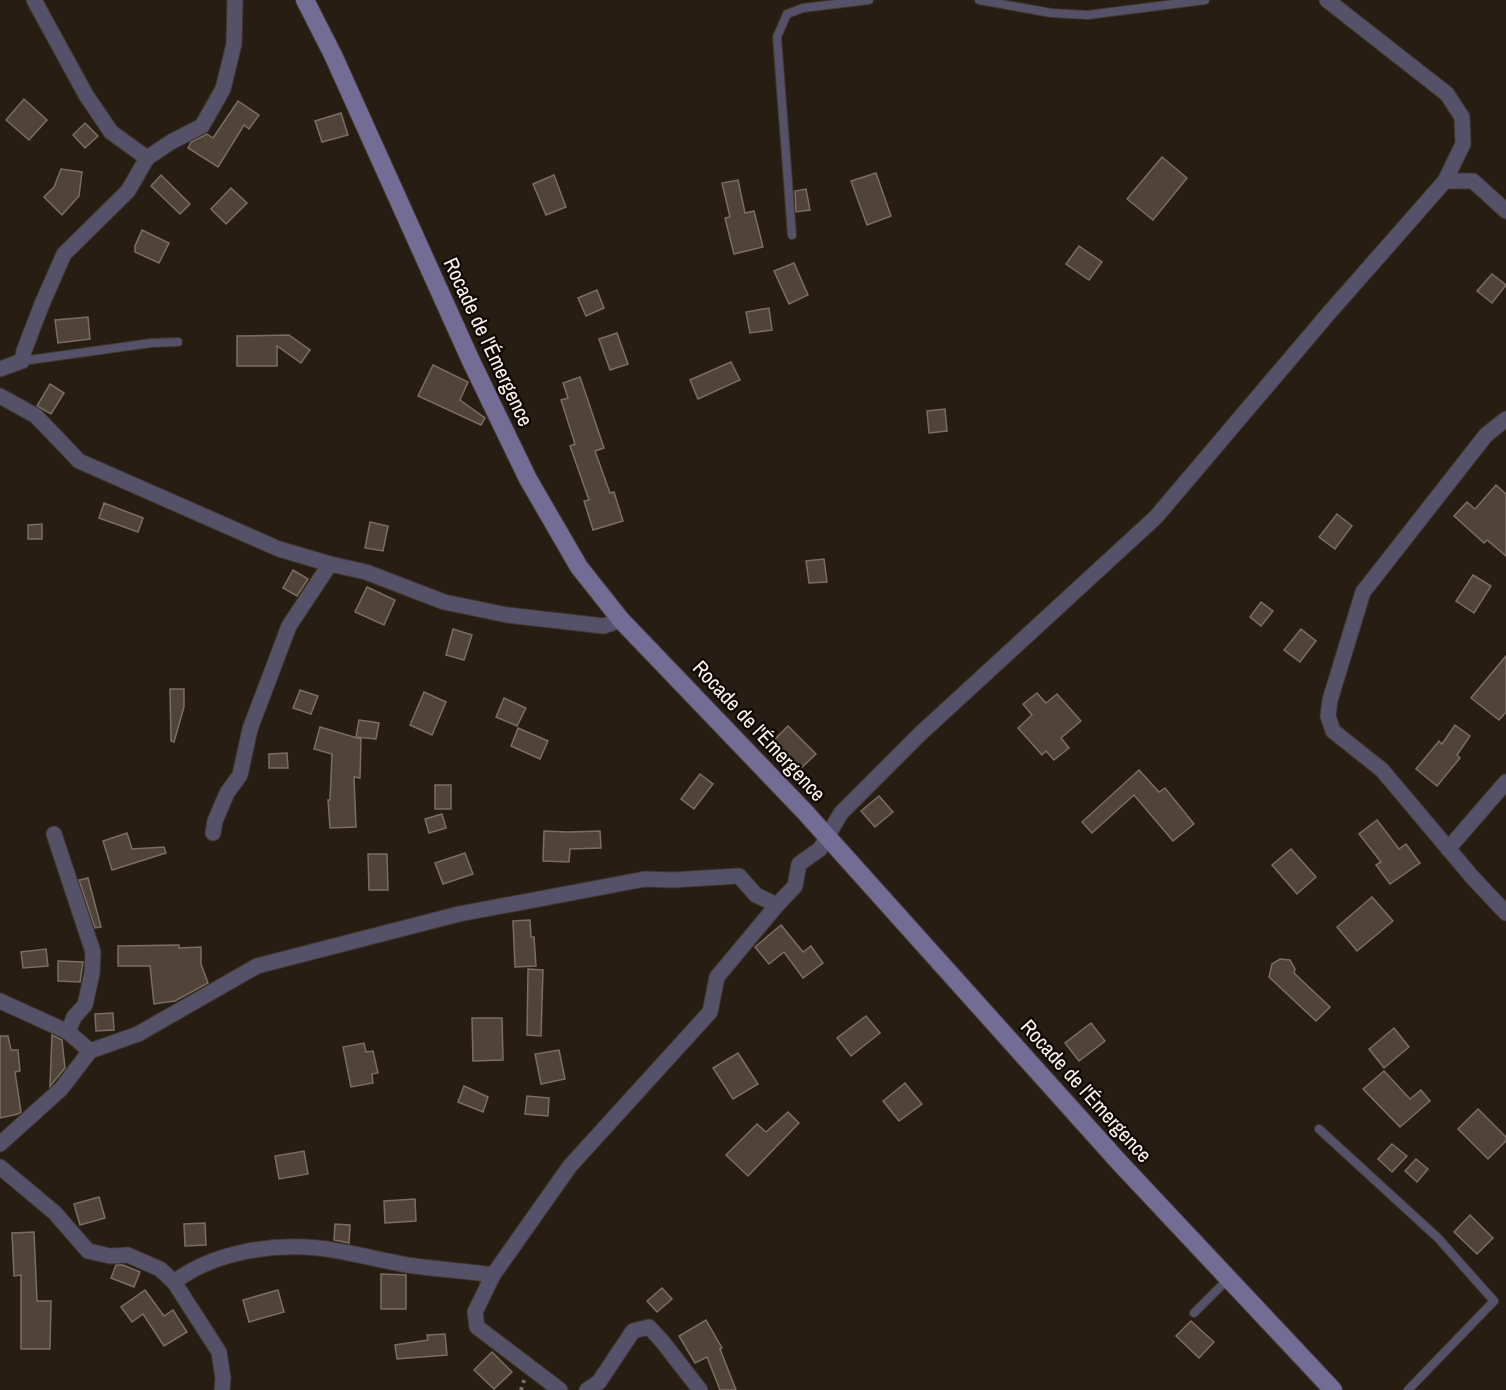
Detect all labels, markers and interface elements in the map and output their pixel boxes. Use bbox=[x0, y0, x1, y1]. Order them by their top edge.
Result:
street label: Rocade de l'Émergence bbox=[437, 253, 540, 431]
street label: Rocade de l'Émergence bbox=[686, 654, 832, 808]
street label: Rocade de l'Émergence bbox=[1014, 1013, 1158, 1168]

